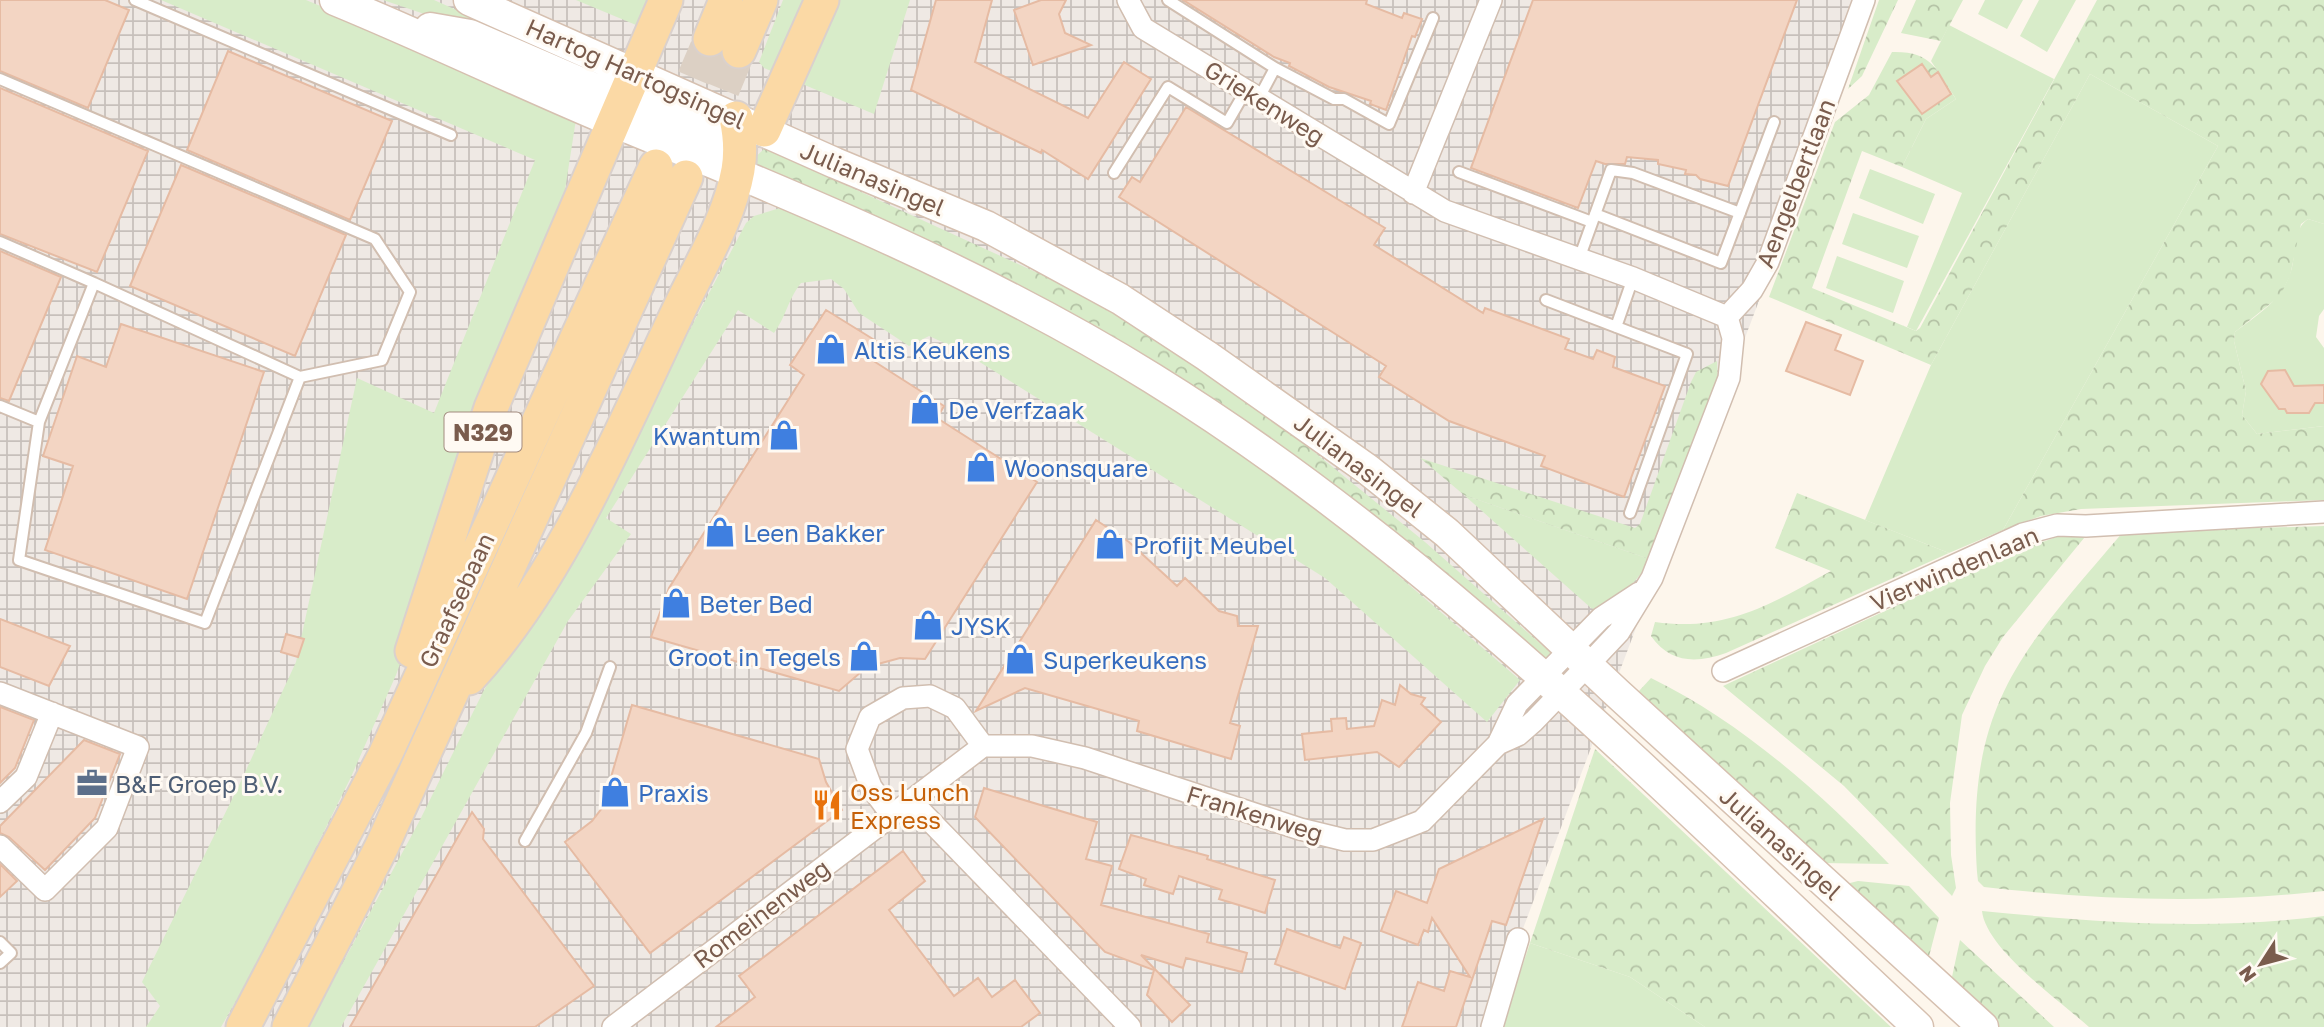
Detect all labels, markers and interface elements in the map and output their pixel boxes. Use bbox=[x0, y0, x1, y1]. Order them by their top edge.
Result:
street label: Hartog Hartogsingel bbox=[522, 12, 750, 134]
street label: Griekenweg bbox=[1200, 54, 1330, 150]
street label: Aengelbertlaan bbox=[1749, 94, 1841, 272]
street label: Julianasingel bbox=[796, 135, 950, 221]
shop icon: Altis Keukens bbox=[814, 332, 848, 366]
place label: Altis Keukens bbox=[854, 335, 1011, 364]
shop icon: De Verfzaak bbox=[908, 392, 942, 426]
place label: De Verfzaak bbox=[948, 395, 1085, 424]
street label: Julianasingel bbox=[1289, 407, 1429, 523]
road number: N329 bbox=[444, 412, 522, 452]
shop icon: Kwantum bbox=[767, 418, 801, 452]
place label: Kwantum bbox=[653, 421, 761, 450]
shop icon: Woonsquare bbox=[964, 450, 998, 484]
place label: Woonsquare bbox=[1004, 453, 1148, 482]
shop icon: Leen Bakker bbox=[703, 515, 737, 549]
place label: Leen Bakker bbox=[743, 518, 885, 547]
street label: Vierwindenlaan bbox=[1866, 520, 2042, 616]
shop icon: Profijt Meubel bbox=[1093, 527, 1127, 561]
street label: Graafsebaan bbox=[412, 528, 500, 672]
place label: Profijt Meubel bbox=[1133, 530, 1295, 559]
shop icon: Beter Bed bbox=[659, 586, 693, 620]
place label: Beter Bed bbox=[699, 589, 813, 618]
shop icon: JYSK bbox=[911, 608, 945, 642]
place label: JYSK bbox=[951, 611, 1011, 640]
shop icon: Groot in Tegels bbox=[847, 639, 881, 673]
place label: Groot in Tegels bbox=[668, 642, 841, 671]
shop icon: Superkeukens bbox=[1003, 642, 1037, 676]
place label: Superkeukens bbox=[1043, 645, 1207, 674]
office icon: B&F Groep B.V. bbox=[75, 766, 109, 800]
place label: B&F Groep B.V. bbox=[115, 769, 283, 798]
shop icon: Praxis bbox=[598, 775, 632, 809]
place label: Oss Lunch Express bbox=[850, 777, 970, 834]
place label: Praxis bbox=[638, 778, 709, 807]
street label: Frankenweg bbox=[1183, 779, 1327, 847]
street label: Julianasingel bbox=[1714, 781, 1848, 905]
restaurant icon: Oss Lunch Express bbox=[810, 788, 844, 822]
street label: Romeinenweg bbox=[687, 852, 835, 974]
north arrow bbox=[2226, 929, 2296, 999]
text: N bbox=[2233, 962, 2260, 987]

